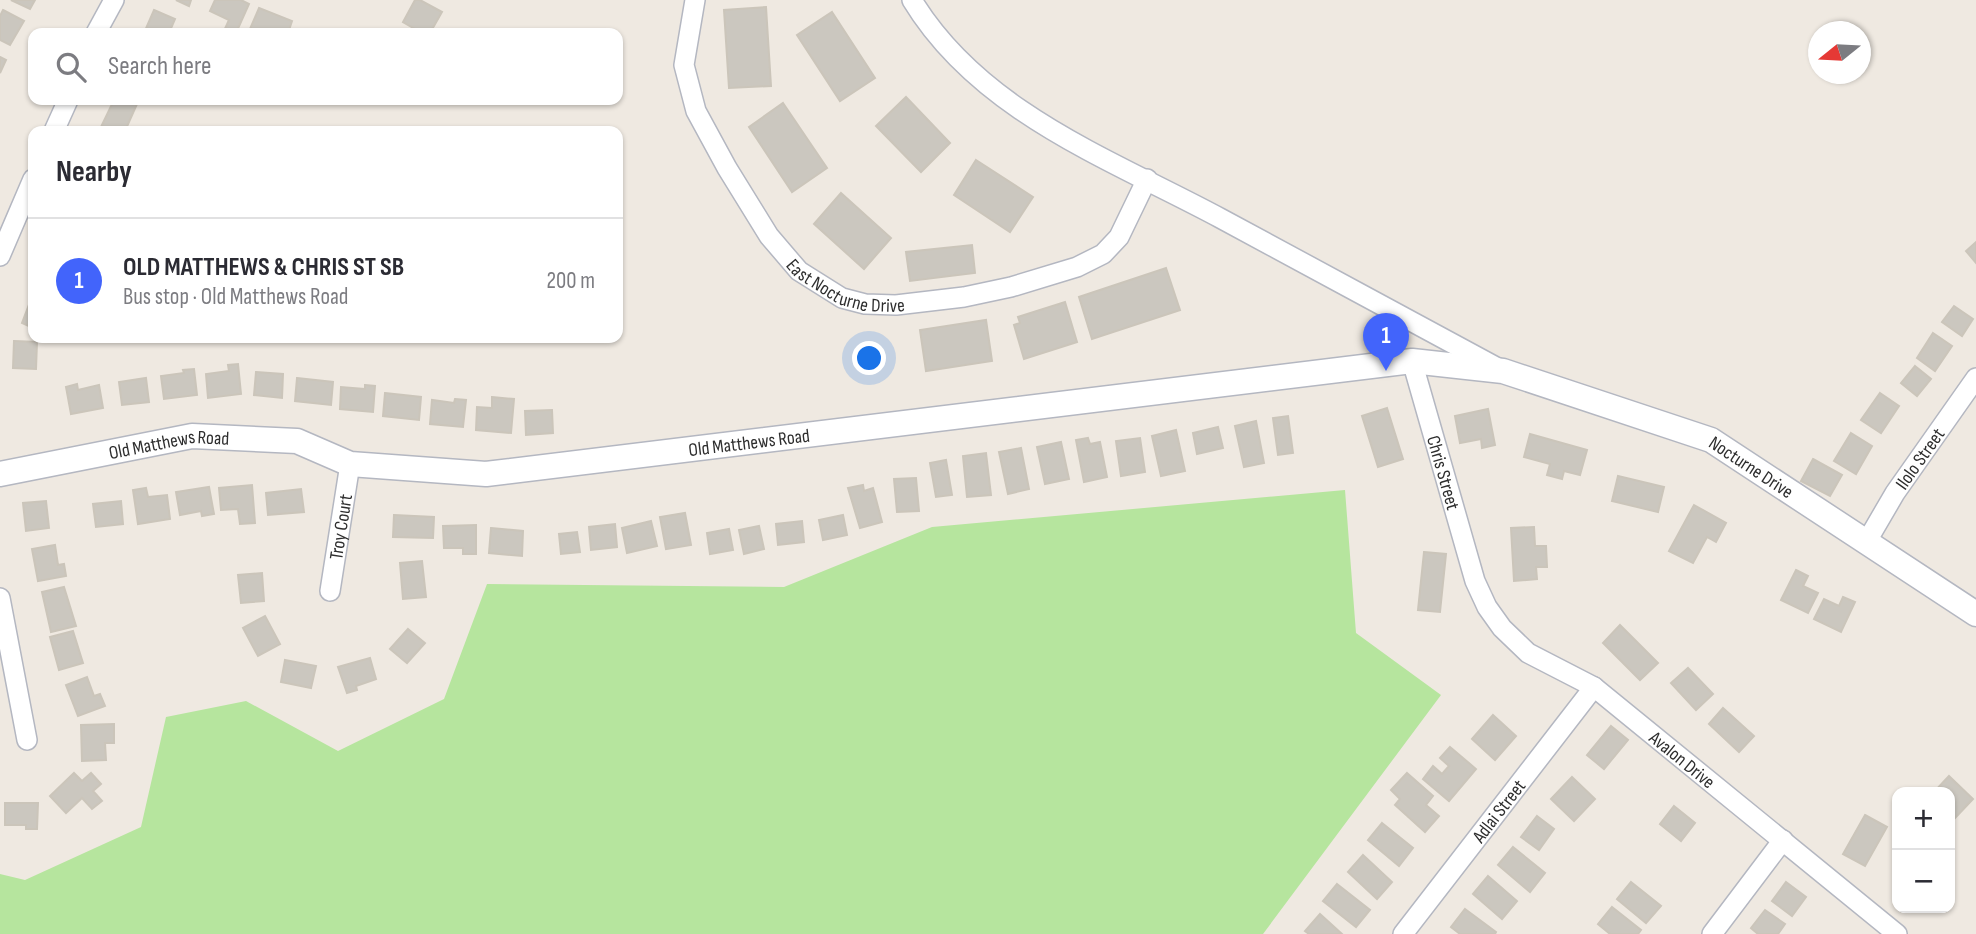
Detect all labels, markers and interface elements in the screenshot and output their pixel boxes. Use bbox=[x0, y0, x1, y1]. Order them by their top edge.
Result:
north arrow bbox=[1808, 21, 1871, 84]
search box bbox=[28, 28, 623, 105]
icon: search bbox=[52, 48, 90, 86]
text: Search here bbox=[108, 51, 211, 82]
text: Nearby bbox=[56, 154, 132, 190]
text: OLD MATTHEWS & CHRIS ST SB bbox=[123, 252, 404, 283]
street label: East Nocturne Drive bbox=[781, 255, 906, 318]
text: 1 bbox=[74, 267, 84, 295]
text: 200 m bbox=[547, 267, 595, 295]
text: Bus stop · Old Matthews Road bbox=[123, 283, 348, 311]
pin: 1 bbox=[1363, 313, 1409, 371]
your location bbox=[852, 341, 886, 375]
street label: Ilolo Street bbox=[1891, 424, 1950, 494]
street label: Old Matthews Road bbox=[687, 425, 811, 462]
street label: Old Matthews Road bbox=[107, 426, 230, 465]
street label: Nocturne Drive bbox=[1704, 432, 1797, 504]
street label: Chris Street bbox=[1421, 433, 1464, 513]
street label: Troy Court bbox=[325, 492, 358, 561]
street label: Avalon Drive bbox=[1643, 726, 1719, 794]
street label: Adlai Street bbox=[1467, 775, 1531, 848]
map controls bbox=[1892, 787, 1955, 913]
button: + bbox=[1892, 787, 1955, 850]
button: − bbox=[1892, 850, 1955, 913]

